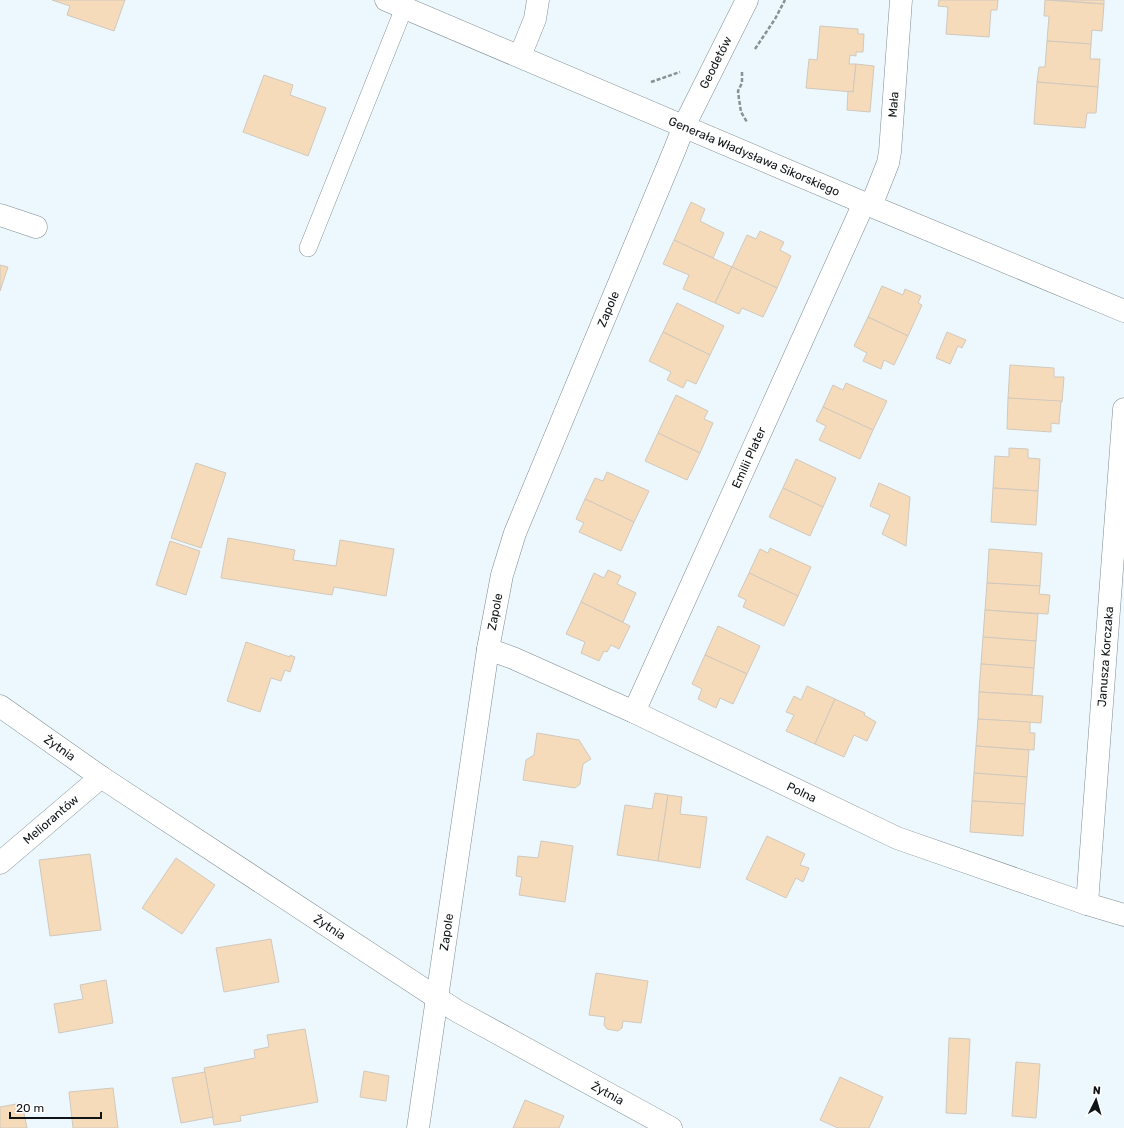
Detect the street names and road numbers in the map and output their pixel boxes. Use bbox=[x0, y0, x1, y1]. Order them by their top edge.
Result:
street label: Geodetów bbox=[697, 34, 735, 91]
street label: Mała bbox=[886, 91, 901, 118]
street label: Generała Władysława Sikorskiego bbox=[666, 114, 842, 199]
street label: Zapole bbox=[595, 289, 622, 329]
street label: Emilii Plater bbox=[729, 425, 769, 491]
street label: Zapole bbox=[485, 592, 505, 631]
street label: Janusza Korczaka bbox=[1095, 606, 1116, 707]
street label: Żytnia bbox=[41, 732, 78, 764]
street label: Polna bbox=[785, 779, 819, 805]
street label: Meliorantów bbox=[20, 792, 82, 847]
street label: Żytnia bbox=[311, 912, 348, 943]
street label: Zapole bbox=[437, 912, 456, 952]
street label: Żytnia bbox=[589, 1079, 626, 1108]

